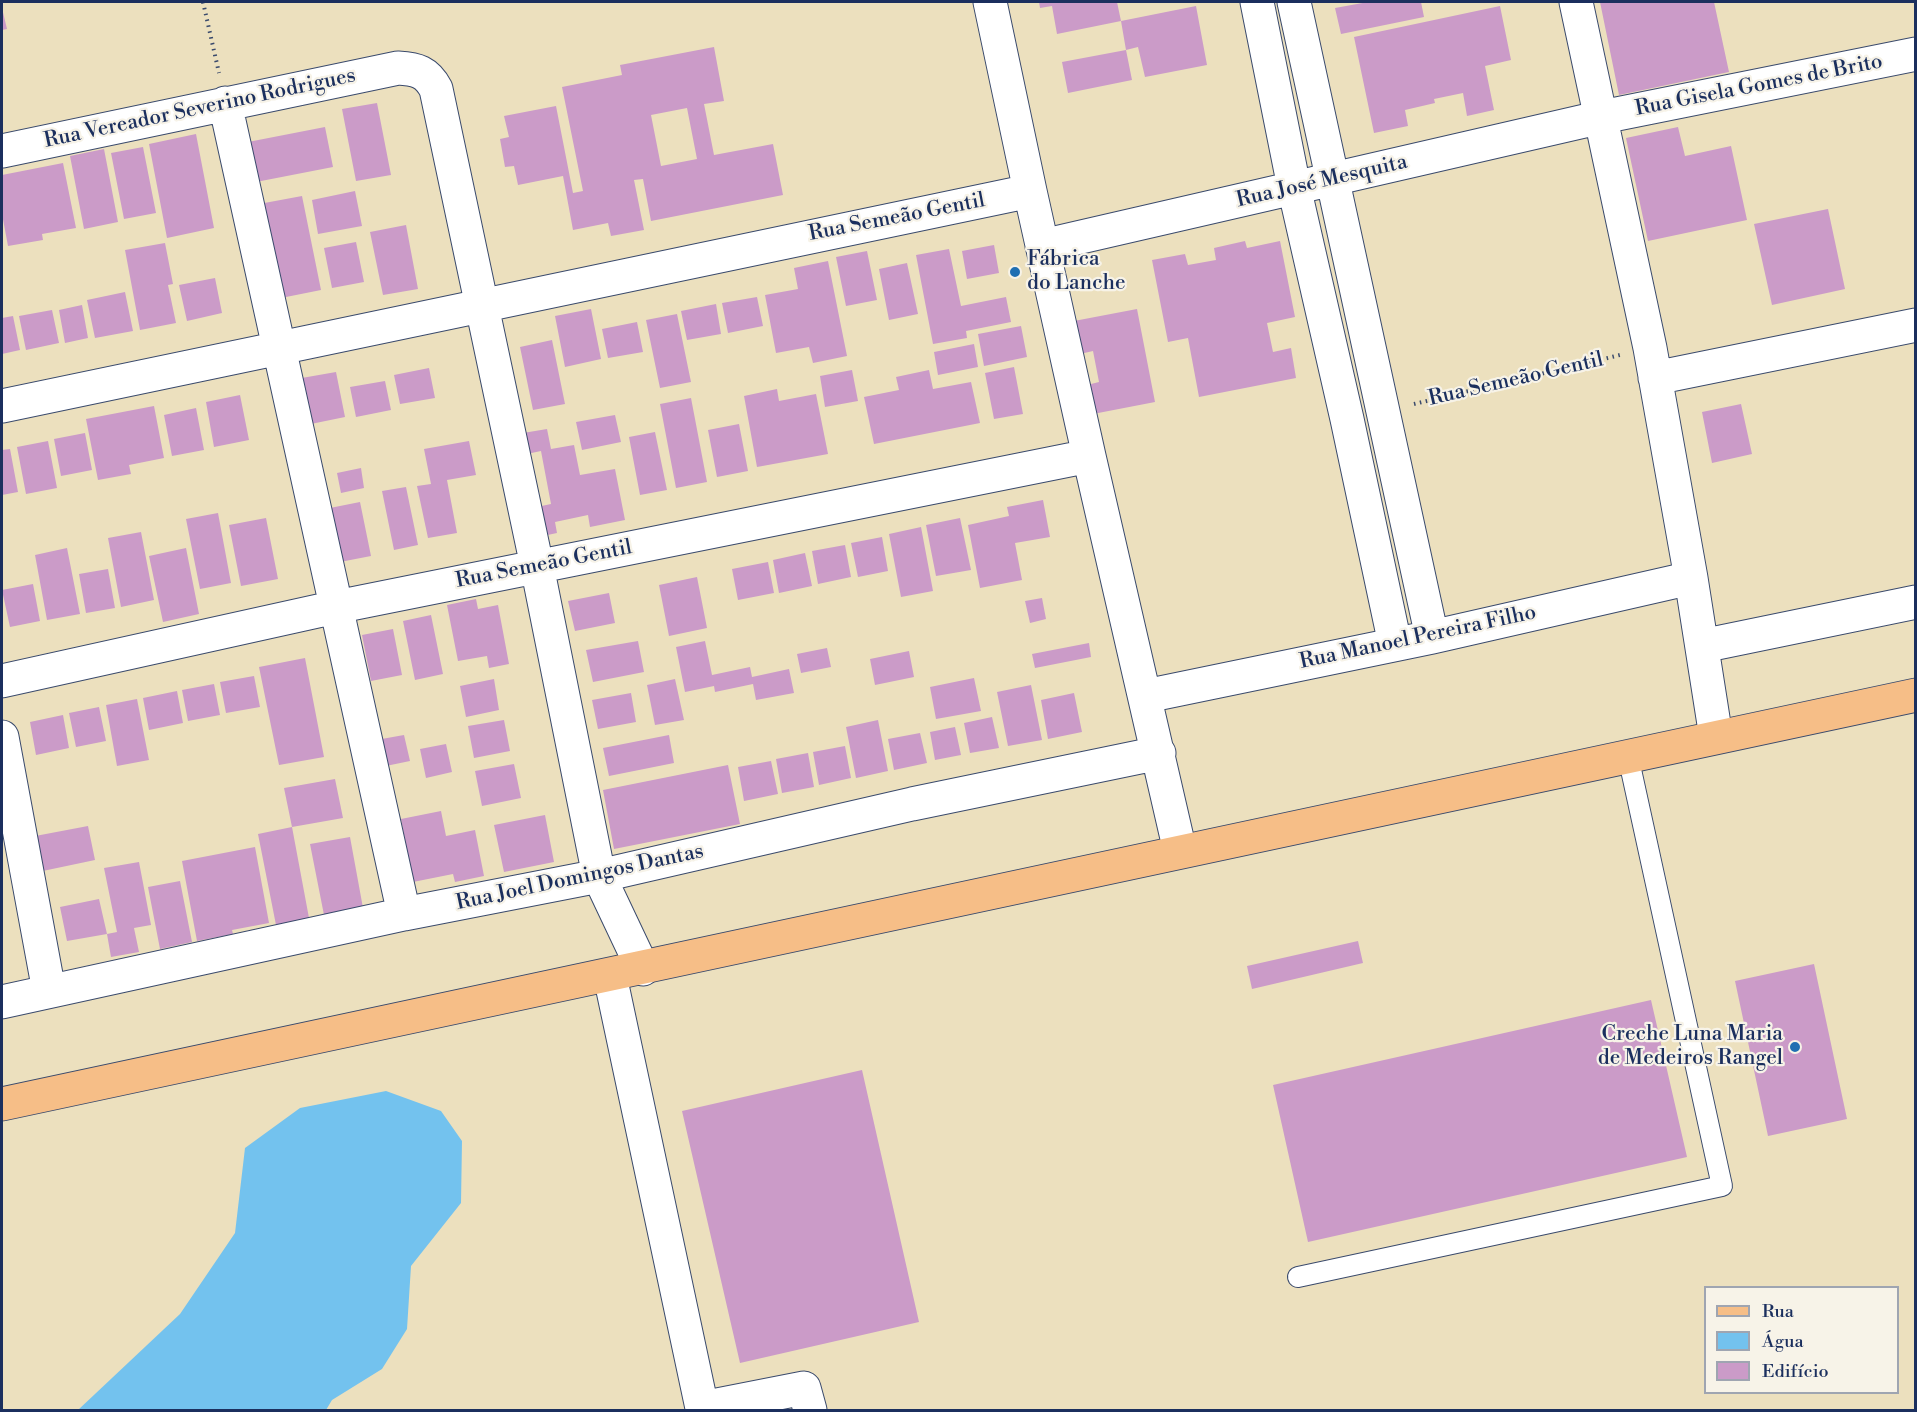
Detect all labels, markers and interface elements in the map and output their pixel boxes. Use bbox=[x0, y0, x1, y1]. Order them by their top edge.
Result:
street label: Rua Gisela Gomes de Brito bbox=[1633, 50, 1885, 122]
street label: Rua Vereador Severino Rodrigues bbox=[42, 64, 358, 154]
street label: Rua José Mesquita bbox=[1234, 150, 1410, 214]
street label: Rua Semeão Gentil bbox=[807, 189, 987, 247]
place label: Fábrica do Lanche bbox=[1027, 247, 1126, 297]
marker: Fábrica do Lanche bbox=[1008, 265, 1022, 279]
street label: Rua Semeão Gentil bbox=[1426, 348, 1606, 412]
street label: Rua Semeão Gentil bbox=[454, 536, 634, 594]
street label: Rua Manoel Pereira Filho bbox=[1297, 601, 1539, 675]
street label: Rua Joel Domingos Dantas bbox=[454, 839, 706, 917]
place label: Creche Luna Maria de Medeiros Rangel bbox=[1598, 1022, 1783, 1072]
marker: Creche Luna Maria de Medeiros Rangel bbox=[1788, 1040, 1802, 1054]
legend bbox=[1704, 1286, 1899, 1394]
text: Rua bbox=[1762, 1300, 1794, 1323]
text: Água bbox=[1762, 1330, 1804, 1353]
text: Edifício bbox=[1762, 1360, 1829, 1383]

